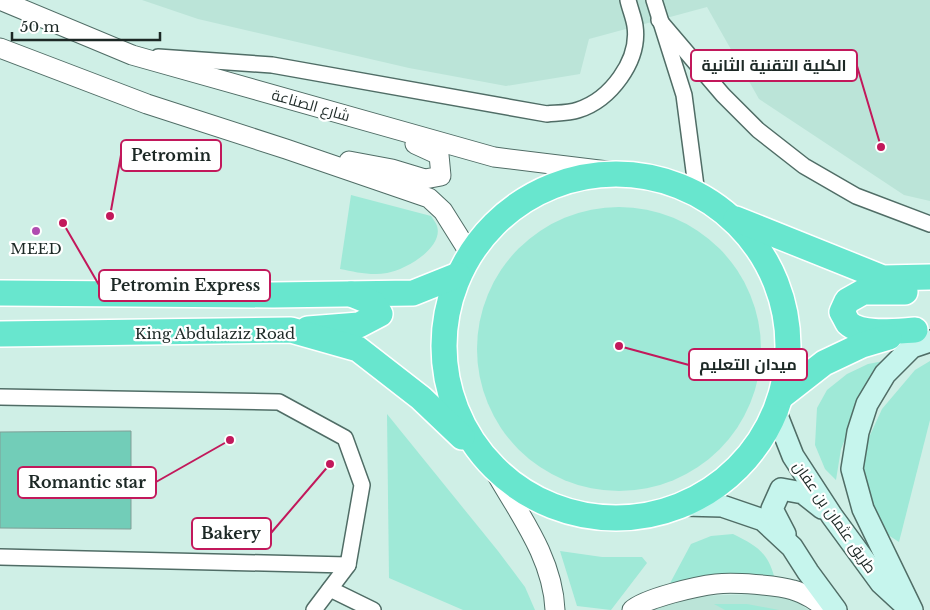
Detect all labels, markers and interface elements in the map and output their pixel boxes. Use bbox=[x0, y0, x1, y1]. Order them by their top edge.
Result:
scale bar bbox=[12, 10, 160, 42]
text: 50 m bbox=[20, 17, 60, 36]
callout: الكلية التقنية الثانية bbox=[691, 50, 857, 81]
text: الكلية التقنية الثانية bbox=[701, 55, 847, 75]
street label: شارع الصناعة bbox=[269, 85, 352, 127]
callout: Petromin bbox=[121, 140, 221, 171]
text: Petromin bbox=[131, 145, 211, 165]
marker: MEED bbox=[30, 225, 42, 237]
place label: MEED bbox=[10, 239, 62, 258]
callout: Petromin Express bbox=[99, 270, 270, 301]
text: Petromin Express bbox=[110, 275, 260, 295]
street label: King Abdulaziz Road bbox=[135, 324, 295, 343]
callout: ميدان التعليم bbox=[689, 349, 807, 380]
text: ميدان التعليم bbox=[699, 354, 797, 376]
street label: طريق عثمان بن عفان bbox=[788, 457, 881, 577]
callout: Romantic star bbox=[18, 467, 156, 498]
text: Romantic star bbox=[28, 472, 146, 492]
callout: Bakery bbox=[192, 518, 271, 549]
text: Bakery bbox=[201, 523, 262, 543]

